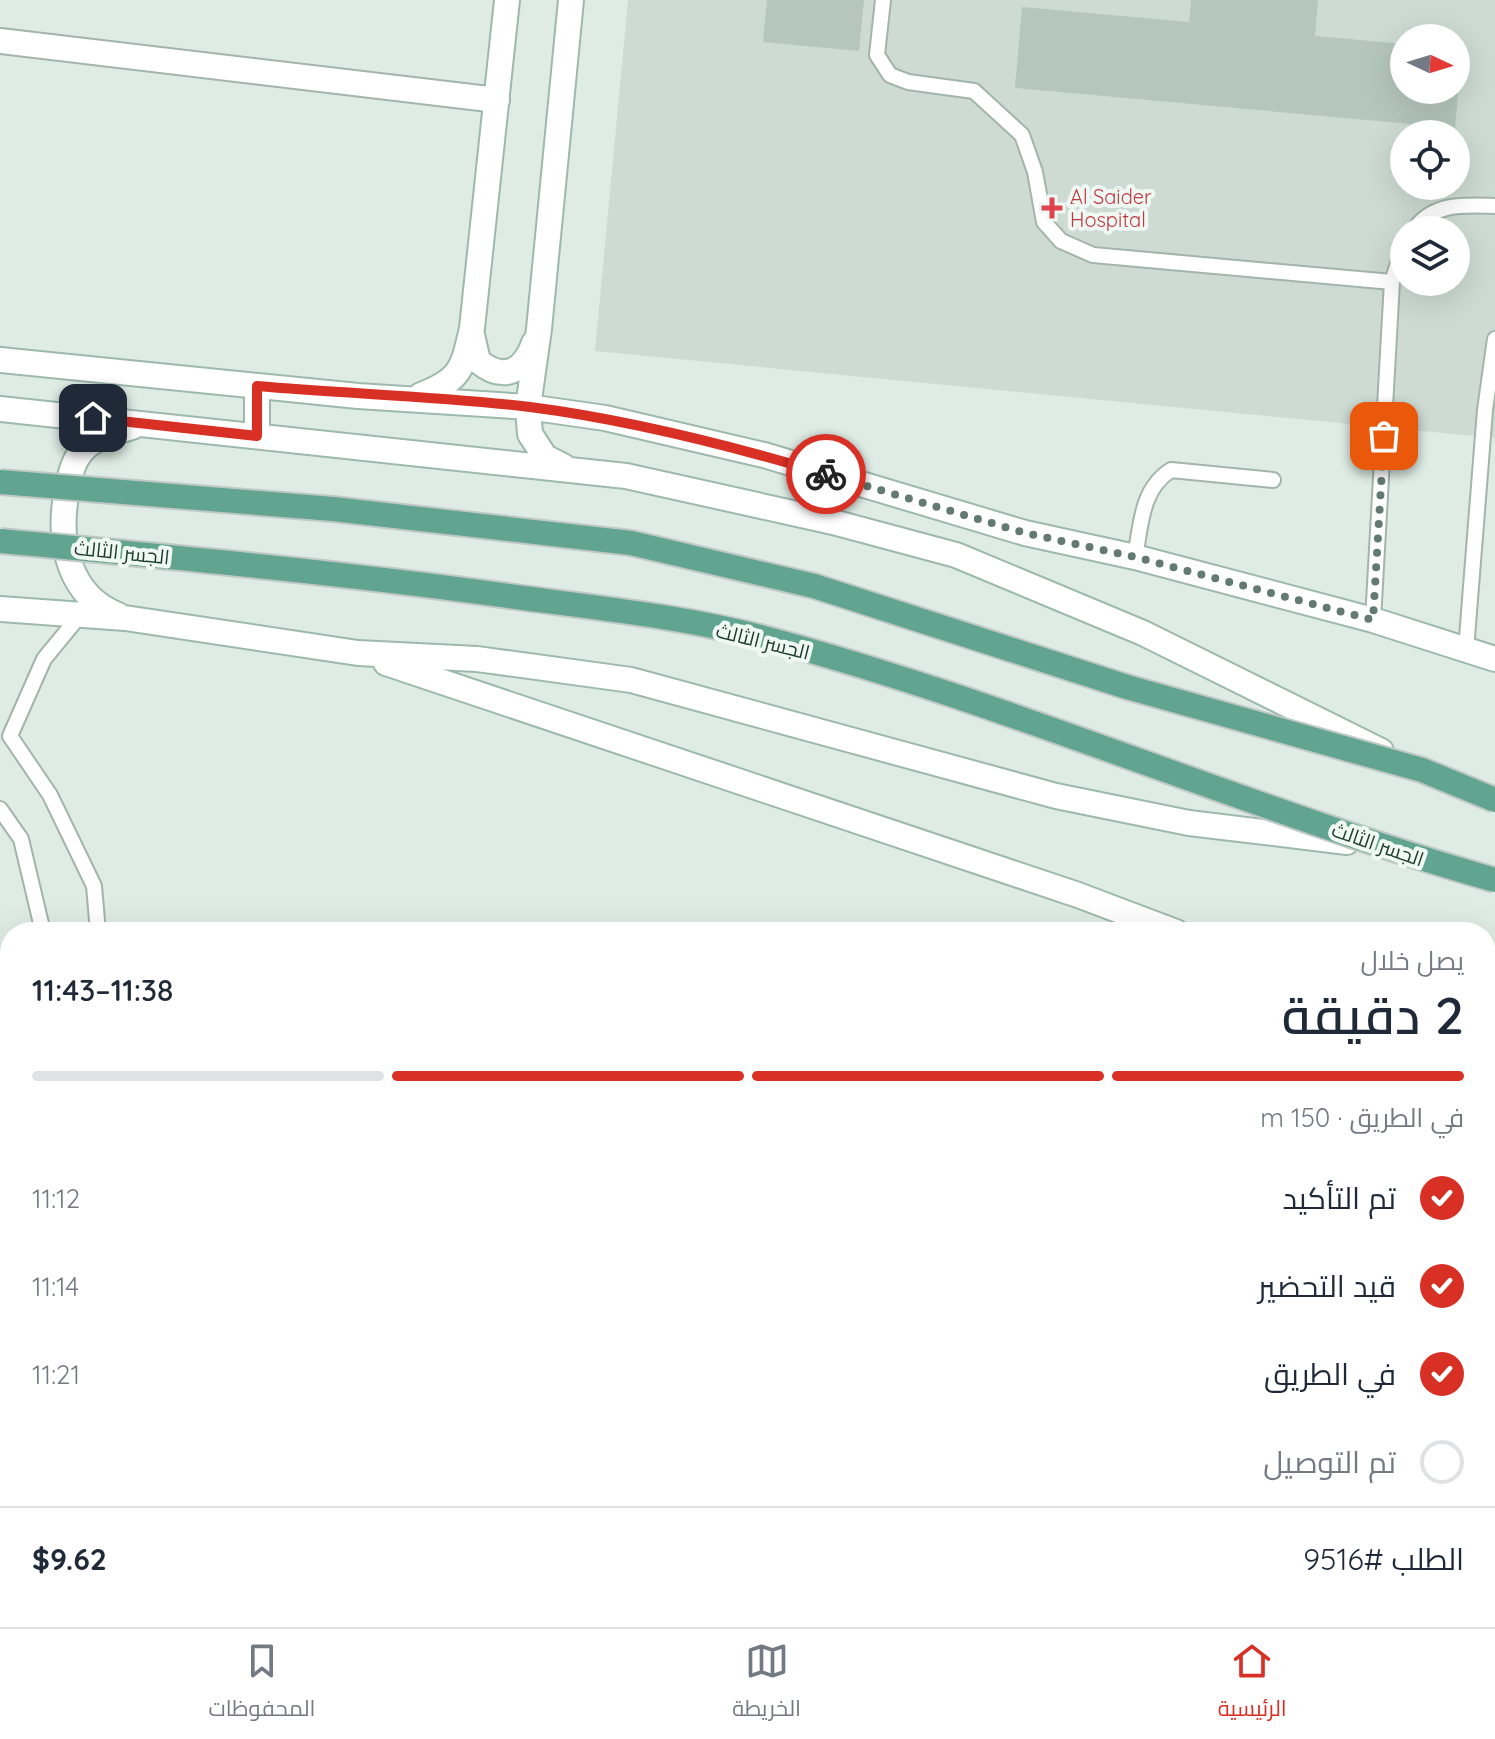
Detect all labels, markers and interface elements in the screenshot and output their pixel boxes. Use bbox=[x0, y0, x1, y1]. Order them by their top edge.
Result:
north arrow bbox=[1390, 24, 1470, 104]
map controls bbox=[1390, 24, 1470, 296]
button: locate bbox=[1390, 120, 1470, 200]
place label: ِAl Saider Hospital bbox=[1070, 184, 1152, 232]
marker: ِAl Saider Hospital bbox=[1041, 197, 1063, 219]
button: layers bbox=[1390, 216, 1470, 296]
pin bbox=[59, 384, 127, 452]
icon: home bbox=[71, 396, 115, 440]
pin bbox=[1350, 402, 1418, 470]
icon: bag bbox=[1362, 414, 1406, 458]
courier bbox=[786, 434, 866, 514]
icon: bike bbox=[804, 452, 848, 496]
street label: الجسر الثالث bbox=[73, 535, 171, 569]
street label: الجسر الثالث bbox=[714, 617, 812, 665]
street label: الجسر الثالث bbox=[1329, 817, 1427, 871]
text: يصل خلال bbox=[1360, 944, 1464, 977]
text: 11:38–11:43 bbox=[32, 971, 173, 1009]
text: 2 دقيقة bbox=[1282, 982, 1464, 1047]
text: في الطريق · 150 m bbox=[1260, 1101, 1464, 1134]
icon: check bbox=[1420, 1176, 1464, 1220]
text: تم التأكيد bbox=[1282, 1179, 1396, 1217]
text: 11:12 bbox=[32, 1182, 80, 1215]
icon: check bbox=[1420, 1264, 1464, 1308]
text: قيد التحضير bbox=[1258, 1267, 1396, 1305]
text: 11:14 bbox=[32, 1270, 79, 1303]
icon: check bbox=[1420, 1352, 1464, 1396]
text: في الطريق bbox=[1264, 1355, 1396, 1393]
text: 11:21 bbox=[32, 1358, 80, 1391]
text: تم التوصيل bbox=[1263, 1443, 1396, 1481]
text: $9.62 bbox=[32, 1540, 107, 1578]
text: الطلب #9516 bbox=[1303, 1540, 1464, 1578]
tab: المحفوظات bbox=[208, 1639, 315, 1729]
tab: الخريطة bbox=[732, 1639, 801, 1729]
tab: الرئيسية bbox=[1218, 1639, 1287, 1729]

